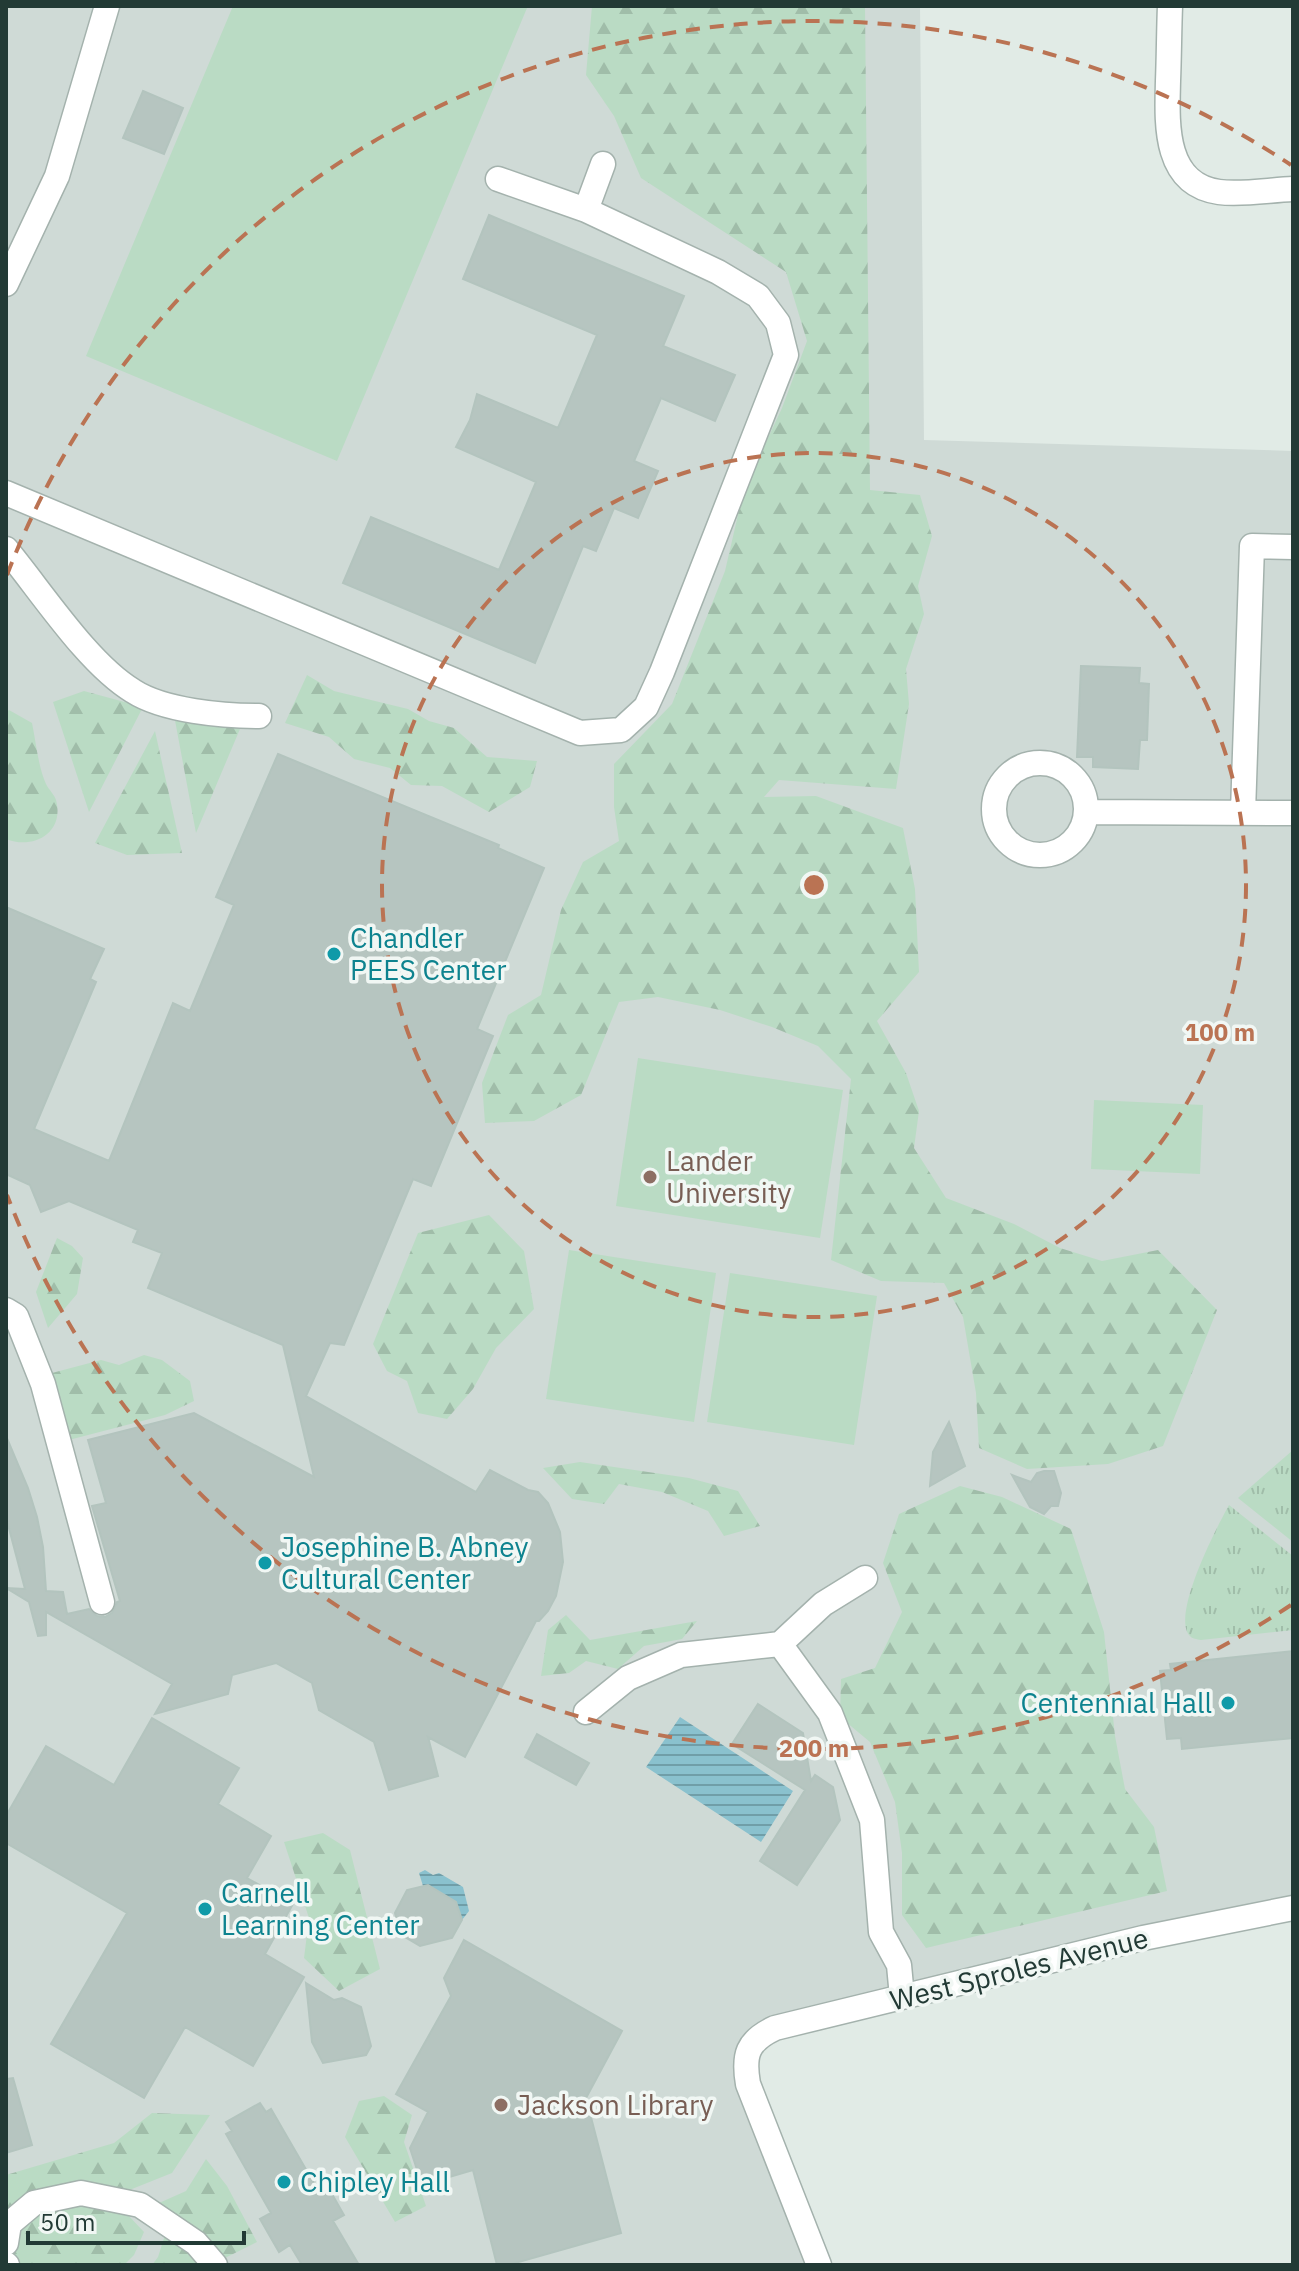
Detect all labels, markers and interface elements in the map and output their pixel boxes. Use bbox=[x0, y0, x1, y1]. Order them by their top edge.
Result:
centre of rings bbox=[800, 871, 828, 899]
place label: Chandler PEES Center bbox=[350, 919, 507, 988]
marker: Chandler PEES Center bbox=[325, 945, 343, 963]
text: 100 m bbox=[1185, 1016, 1255, 1048]
place label: Lander University bbox=[666, 1142, 792, 1211]
marker: Lander University bbox=[641, 1168, 659, 1186]
place label: Josephine B. Abney Cultural Center bbox=[281, 1528, 528, 1597]
marker: Josephine B. Abney Cultural Center bbox=[256, 1554, 274, 1572]
place label: Centennial Hall bbox=[1020, 1684, 1212, 1721]
marker: Centennial Hall bbox=[1219, 1694, 1237, 1712]
text: 200 m bbox=[779, 1732, 849, 1764]
place label: Carnell Learning Center bbox=[221, 1874, 420, 1943]
marker: Carnell Learning Center bbox=[196, 1900, 214, 1918]
street label: West Sproles Avenue bbox=[886, 1919, 1152, 2018]
place label: Jackson Library bbox=[517, 2086, 714, 2123]
marker: Jackson Library bbox=[492, 2096, 510, 2114]
place label: Chipley Hall bbox=[300, 2163, 450, 2200]
marker: Chipley Hall bbox=[275, 2173, 293, 2191]
scale bar bbox=[28, 2195, 244, 2245]
text: 50 m bbox=[40, 2206, 95, 2238]

